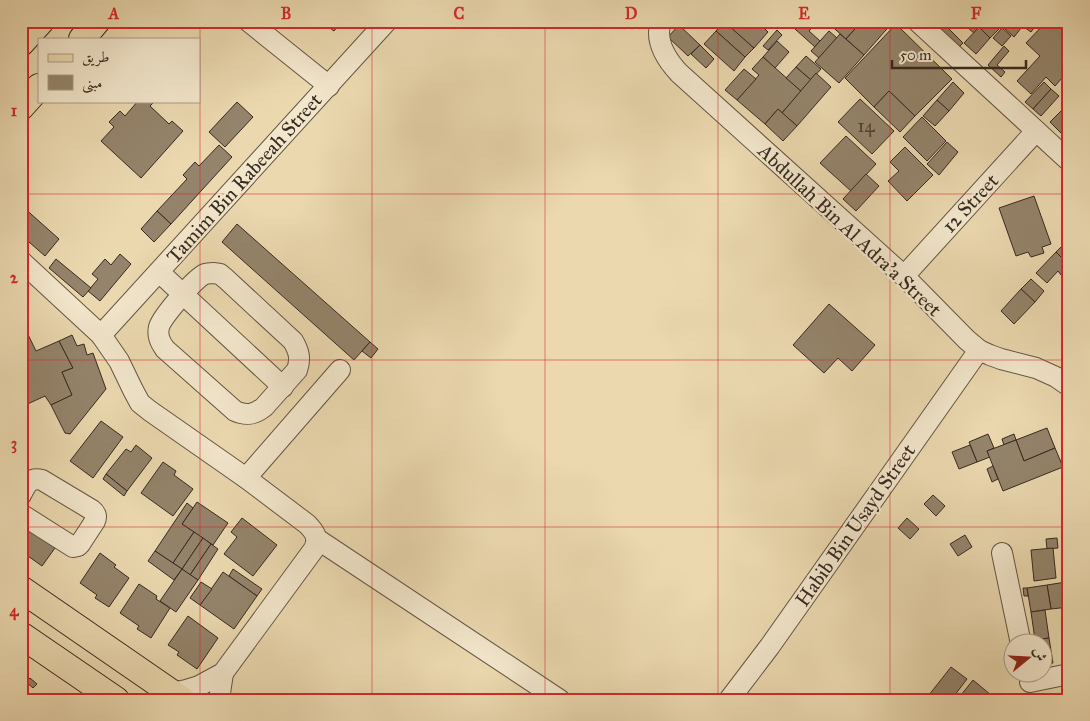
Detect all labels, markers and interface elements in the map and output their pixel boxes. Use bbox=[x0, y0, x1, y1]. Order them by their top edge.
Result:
text: A bbox=[108, 4, 120, 23]
text: B bbox=[281, 4, 291, 23]
text: C bbox=[454, 4, 465, 23]
text: D bbox=[625, 4, 638, 23]
text: E bbox=[798, 4, 810, 23]
text: F bbox=[971, 4, 982, 23]
legend bbox=[38, 38, 200, 102]
scale bar bbox=[892, 38, 1026, 70]
text: 50 m bbox=[900, 46, 932, 64]
text: طريق bbox=[82, 48, 109, 67]
text: مبنى bbox=[82, 74, 102, 94]
street label: Tamim Bin Rabeeah Street bbox=[161, 88, 327, 268]
text: 1 bbox=[11, 101, 18, 120]
house number: 14 bbox=[857, 115, 876, 137]
street label: Abdullah Bin Al Adra'a Street bbox=[753, 138, 947, 321]
street label: 12 Street bbox=[937, 169, 1003, 237]
text: 2 bbox=[10, 268, 19, 287]
text: 3 bbox=[11, 434, 17, 454]
street label: Habib Bin Usayd Street bbox=[790, 439, 920, 611]
text: 4 bbox=[10, 601, 20, 621]
north arrow bbox=[1002, 634, 1052, 684]
text: ش bbox=[1030, 645, 1050, 663]

